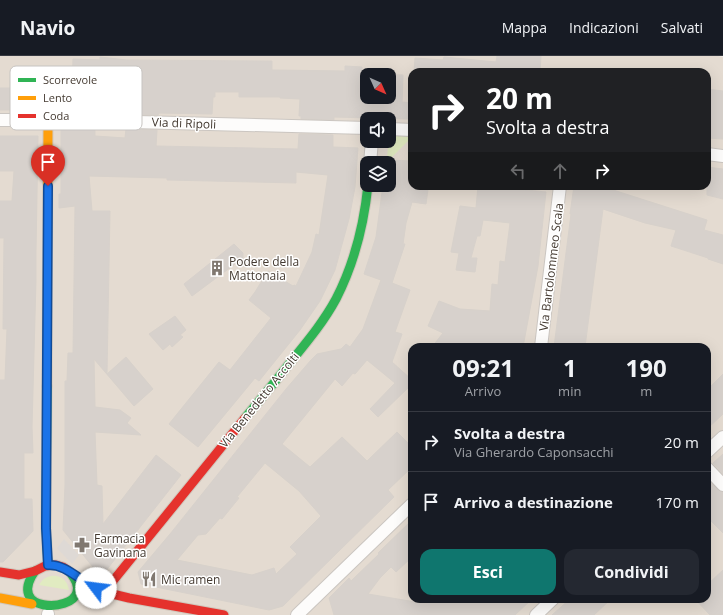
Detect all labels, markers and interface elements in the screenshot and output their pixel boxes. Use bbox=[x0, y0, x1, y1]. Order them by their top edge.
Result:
text: Navio bbox=[20, 15, 75, 41]
text: Mappa bbox=[502, 18, 547, 37]
text: Indicazioni bbox=[569, 18, 639, 37]
text: Salvati bbox=[661, 18, 703, 37]
legend bbox=[10, 66, 142, 130]
north arrow bbox=[360, 68, 396, 104]
map controls bbox=[360, 68, 396, 192]
text: Scorrevole bbox=[43, 72, 97, 87]
text: 20 m bbox=[486, 79, 553, 117]
icon: right bbox=[420, 84, 472, 136]
text: Lento bbox=[43, 90, 73, 105]
text: Coda bbox=[43, 108, 69, 123]
button: sound bbox=[360, 112, 396, 148]
street label: Via di Ripoli bbox=[151, 113, 217, 133]
text: Svolta a destra bbox=[486, 115, 609, 139]
pin bbox=[31, 145, 65, 186]
icon: arrive bbox=[37, 151, 59, 173]
button: layers bbox=[360, 156, 396, 192]
icon: left bbox=[507, 160, 529, 182]
icon: ahead bbox=[549, 160, 571, 182]
icon: right bbox=[591, 160, 613, 182]
street label: Via Bartolommeo Scala bbox=[535, 202, 567, 332]
place label: Podere della Mattonaia bbox=[229, 253, 299, 284]
building icon: Podere della Mattonaia bbox=[208, 259, 226, 277]
street label: Via Benedetto Accolti bbox=[215, 349, 303, 451]
text: 09:21 bbox=[452, 351, 514, 384]
text: 1 bbox=[563, 351, 577, 384]
text: 190 bbox=[626, 351, 667, 384]
text: Arrivo bbox=[465, 382, 501, 400]
text: min bbox=[558, 382, 581, 400]
text: m bbox=[640, 382, 652, 400]
text: Svolta a destra bbox=[454, 423, 565, 443]
icon: right bbox=[420, 431, 442, 453]
text: 20 m bbox=[664, 432, 699, 452]
text: Via Gherardo Caponsacchi bbox=[454, 443, 614, 461]
icon: arrive bbox=[420, 491, 442, 513]
text: Arrivo a destinazione bbox=[454, 492, 613, 512]
text: 170 m bbox=[655, 492, 699, 512]
place label: Farmacia Gavinana bbox=[94, 530, 146, 561]
pharmacy icon: Farmacia Gavinana bbox=[73, 536, 91, 554]
button: Esci bbox=[420, 549, 556, 595]
button: Condividi bbox=[564, 549, 699, 595]
position arrow bbox=[75, 567, 117, 609]
restaurant icon: Mic ramen bbox=[140, 570, 158, 588]
place label: Mic ramen bbox=[161, 571, 220, 588]

